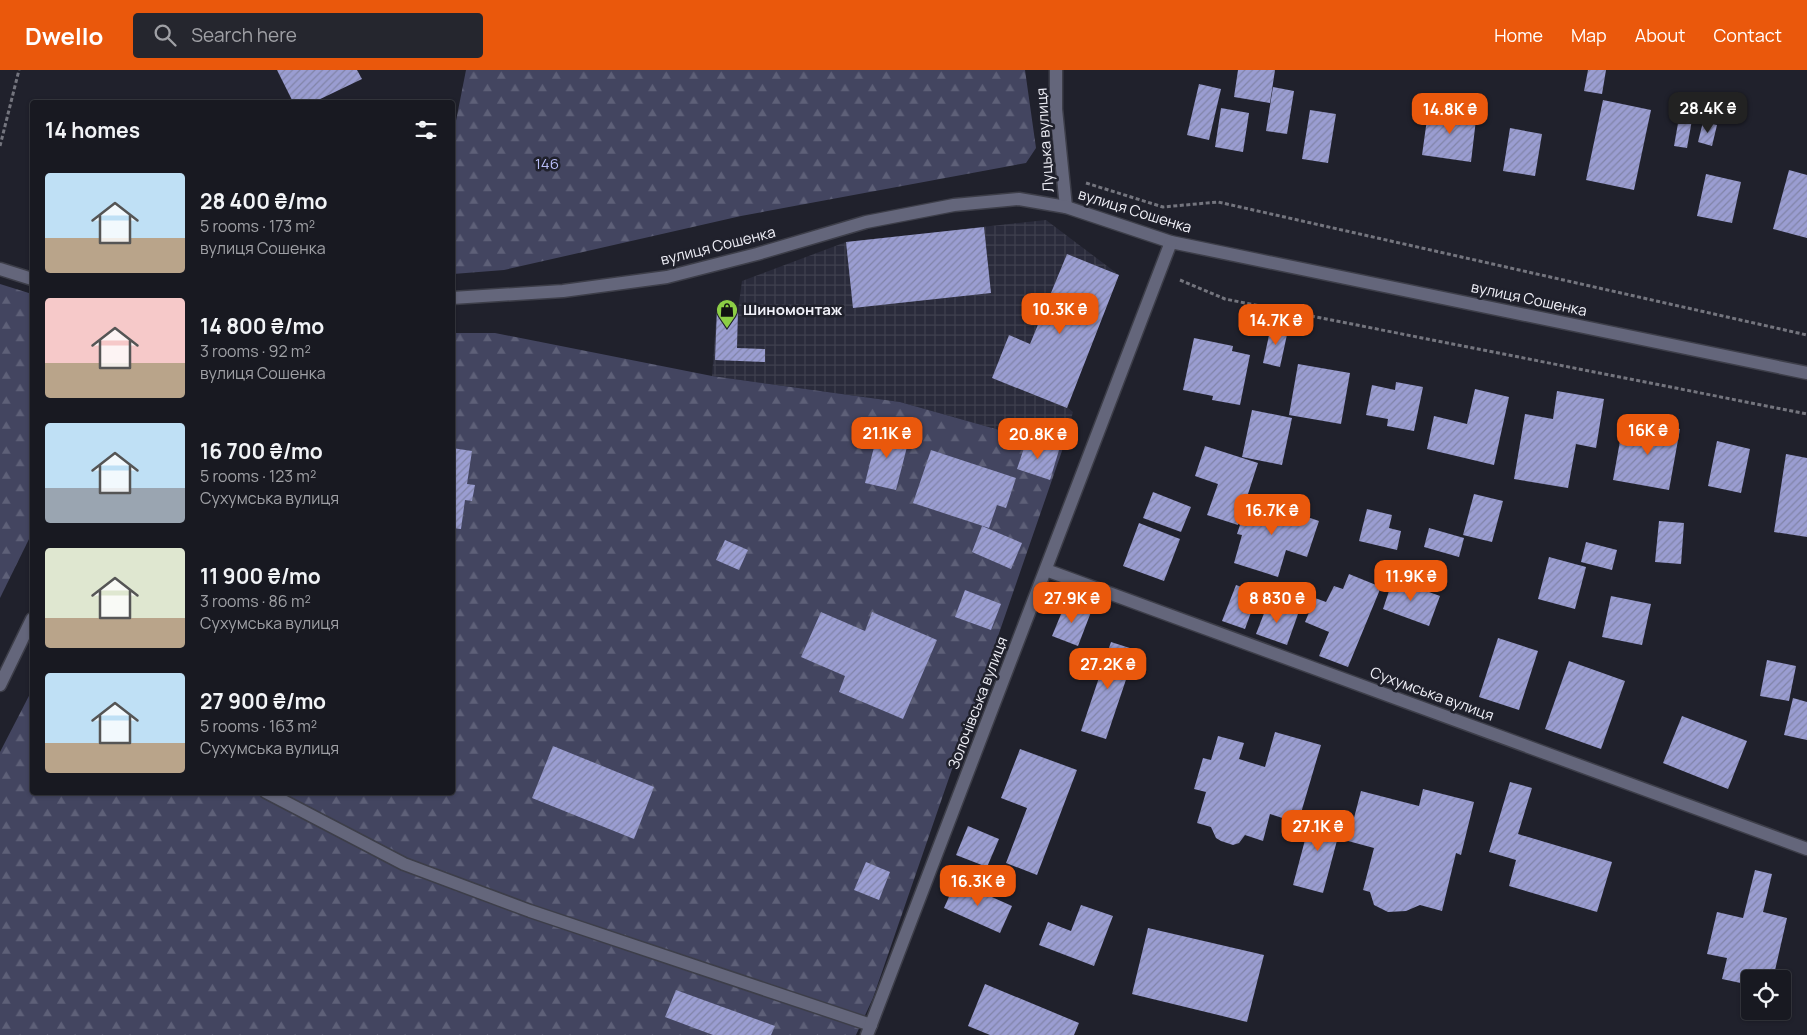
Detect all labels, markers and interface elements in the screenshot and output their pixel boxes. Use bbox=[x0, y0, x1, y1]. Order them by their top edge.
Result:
search box bbox=[133, 13, 483, 58]
text: Dwello bbox=[25, 19, 103, 52]
icon: search bbox=[151, 21, 179, 49]
text: Search here bbox=[191, 22, 297, 48]
text: Home bbox=[1494, 23, 1543, 47]
text: Map bbox=[1571, 23, 1607, 47]
text: About bbox=[1635, 23, 1685, 47]
text: Contact bbox=[1713, 23, 1782, 47]
street label: Луцька вулиця bbox=[1030, 87, 1059, 193]
pin: 14.8K ₴ bbox=[1404, 92, 1496, 135]
pin: 28.4K ₴ bbox=[1662, 92, 1754, 134]
text: 28.4K ₴ bbox=[1679, 97, 1737, 119]
text: 14.8K ₴ bbox=[1423, 98, 1477, 120]
text: 14 homes bbox=[45, 116, 140, 144]
icon: filters bbox=[412, 116, 440, 144]
park label: 146 bbox=[535, 153, 559, 174]
street label: вулиця Сошенка bbox=[1076, 183, 1195, 238]
text: 28 400 ₴/mo bbox=[200, 187, 327, 215]
icon: home bbox=[85, 193, 145, 253]
text: 5 rooms · 173 m² bbox=[200, 215, 315, 237]
street label: вулиця Сошенка bbox=[658, 221, 778, 270]
text: вулиця Сошенка bbox=[200, 237, 326, 259]
street label: вулиця Сошенка bbox=[1469, 276, 1589, 321]
pin: 10.3K ₴ bbox=[1014, 292, 1106, 335]
shop icon: Шиномонтаж bbox=[715, 298, 739, 329]
text: 10.3K ₴ bbox=[1033, 298, 1087, 320]
place label: Шиномонтаж bbox=[743, 299, 843, 320]
pin: 14.7K ₴ bbox=[1230, 304, 1322, 346]
text: 14.7K ₴ bbox=[1249, 309, 1303, 331]
text: 14 800 ₴/mo bbox=[200, 312, 324, 340]
icon: home bbox=[85, 318, 145, 378]
text: 3 rooms · 92 m² bbox=[200, 340, 311, 362]
text: вулиця Сошенка bbox=[200, 362, 326, 384]
pin: 16K ₴ bbox=[1613, 414, 1683, 456]
pin: 21.1K ₴ bbox=[841, 416, 933, 459]
pin: 20.8K ₴ bbox=[992, 418, 1084, 460]
text: 16K ₴ bbox=[1628, 419, 1668, 441]
text: 21.1K ₴ bbox=[862, 422, 912, 444]
text: 20.8K ₴ bbox=[1009, 423, 1067, 445]
text: 16 700 ₴/mo bbox=[200, 437, 323, 465]
icon: home bbox=[85, 443, 145, 503]
text: 5 rooms · 123 m² bbox=[200, 465, 316, 487]
text: Сухумська вулиця bbox=[200, 487, 339, 509]
pin: 16.7K ₴ bbox=[1226, 494, 1318, 536]
text: 16.7K ₴ bbox=[1245, 499, 1299, 521]
pin: 11.9K ₴ bbox=[1365, 560, 1457, 602]
text: 11 900 ₴/mo bbox=[200, 562, 321, 590]
text: 11.9K ₴ bbox=[1385, 565, 1437, 587]
icon: home bbox=[85, 568, 145, 628]
pin: 27.9K ₴ bbox=[1026, 582, 1118, 624]
pin: 8 830 ₴ bbox=[1231, 582, 1323, 624]
text: 27.9K ₴ bbox=[1044, 587, 1100, 609]
text: 8 830 ₴ bbox=[1249, 587, 1305, 609]
text: 3 rooms · 86 m² bbox=[200, 590, 311, 612]
text: Сухумська вулиця bbox=[200, 612, 339, 634]
street label: Золочівська вулиця bbox=[943, 633, 1013, 772]
pin: 27.2K ₴ bbox=[1062, 648, 1154, 690]
text: 27.2K ₴ bbox=[1080, 653, 1136, 675]
street label: Сухумська вулиця bbox=[1367, 661, 1497, 726]
text: 27 900 ₴/mo bbox=[200, 687, 326, 715]
icon: home bbox=[85, 693, 145, 753]
text: 5 rooms · 163 m² bbox=[200, 715, 317, 737]
text: Сухумська вулиця bbox=[200, 737, 339, 759]
pin: 27.1K ₴ bbox=[1272, 810, 1364, 852]
text: 27.1K ₴ bbox=[1293, 815, 1344, 837]
pin: 16.3K ₴ bbox=[932, 864, 1024, 907]
text: 16.3K ₴ bbox=[951, 870, 1005, 892]
map controls bbox=[1741, 970, 1791, 1020]
button: locate bbox=[1741, 970, 1791, 1020]

